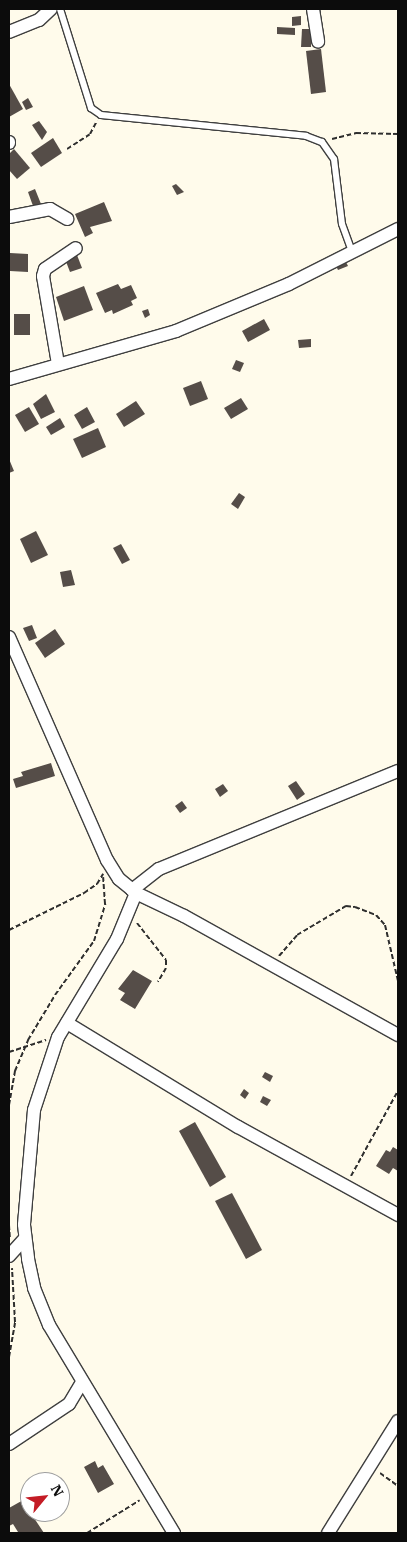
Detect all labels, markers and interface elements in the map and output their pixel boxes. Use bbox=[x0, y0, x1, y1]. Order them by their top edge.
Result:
north arrow bbox=[20, 1472, 70, 1522]
text: N bbox=[47, 1481, 68, 1500]

